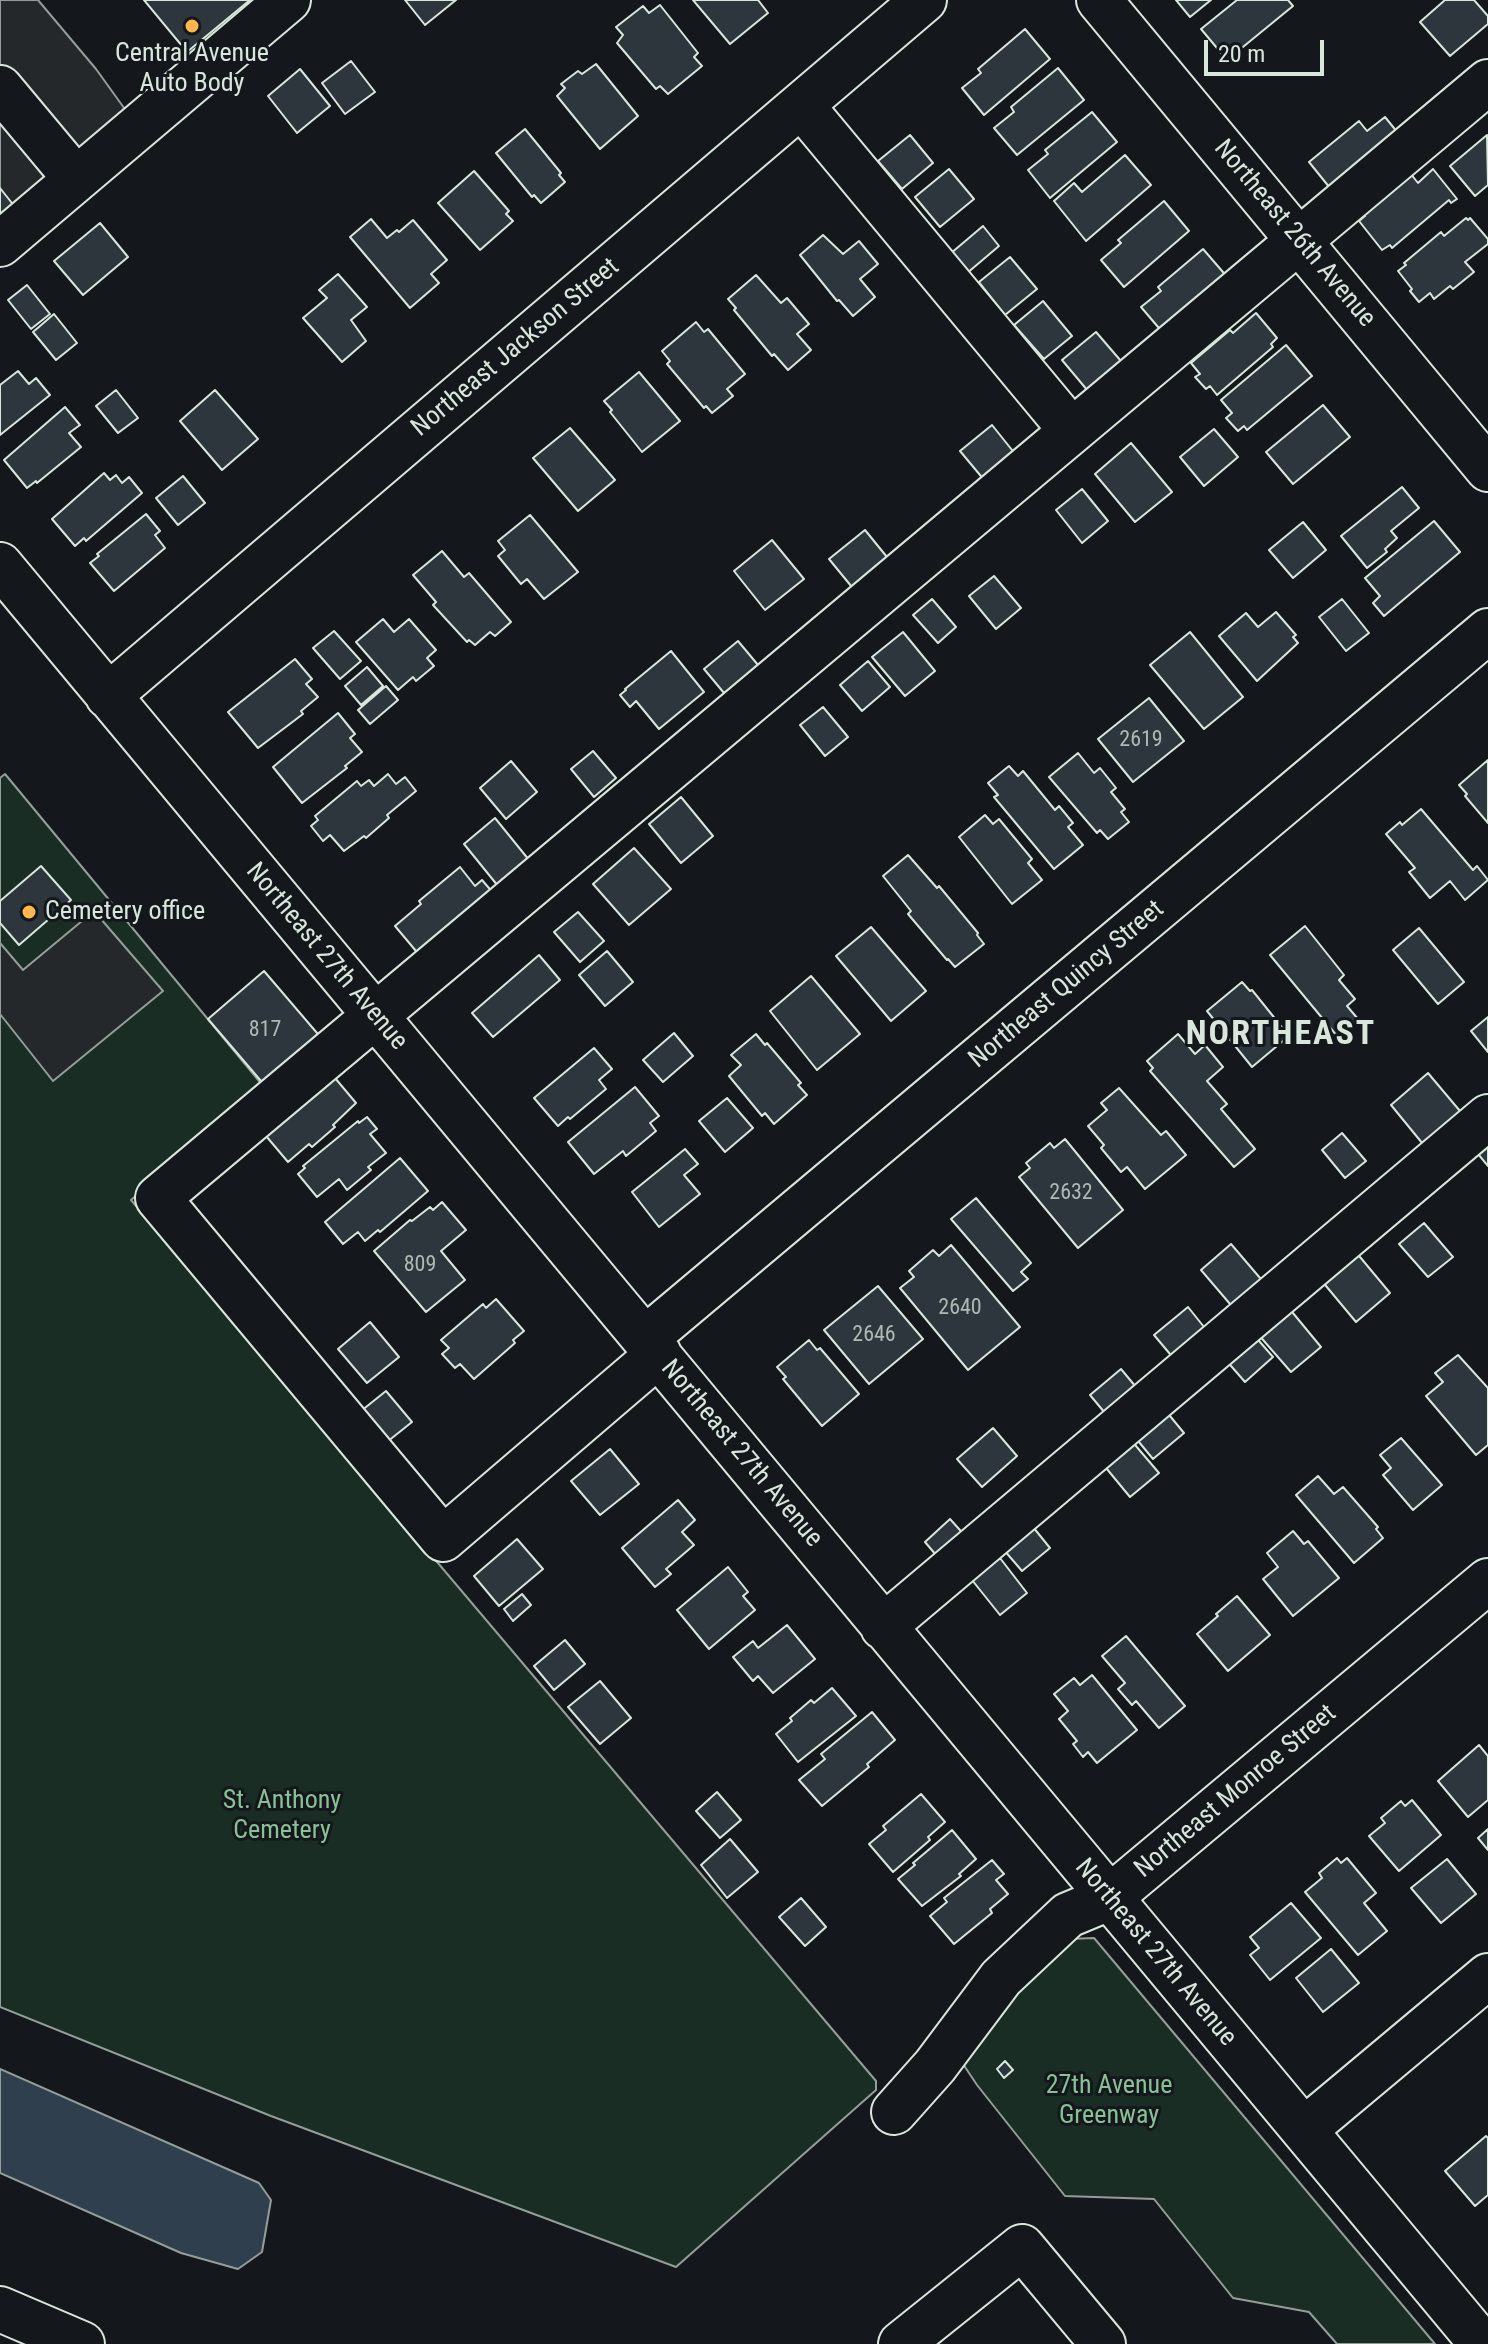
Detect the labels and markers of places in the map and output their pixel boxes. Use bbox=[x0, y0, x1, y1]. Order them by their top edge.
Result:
marker: Central Avenue Auto Body bbox=[183, 17, 201, 35]
place label: Central Avenue Auto Body bbox=[115, 38, 269, 100]
place label: Cemetery office bbox=[45, 896, 205, 928]
marker: Cemetery office bbox=[20, 903, 38, 921]

